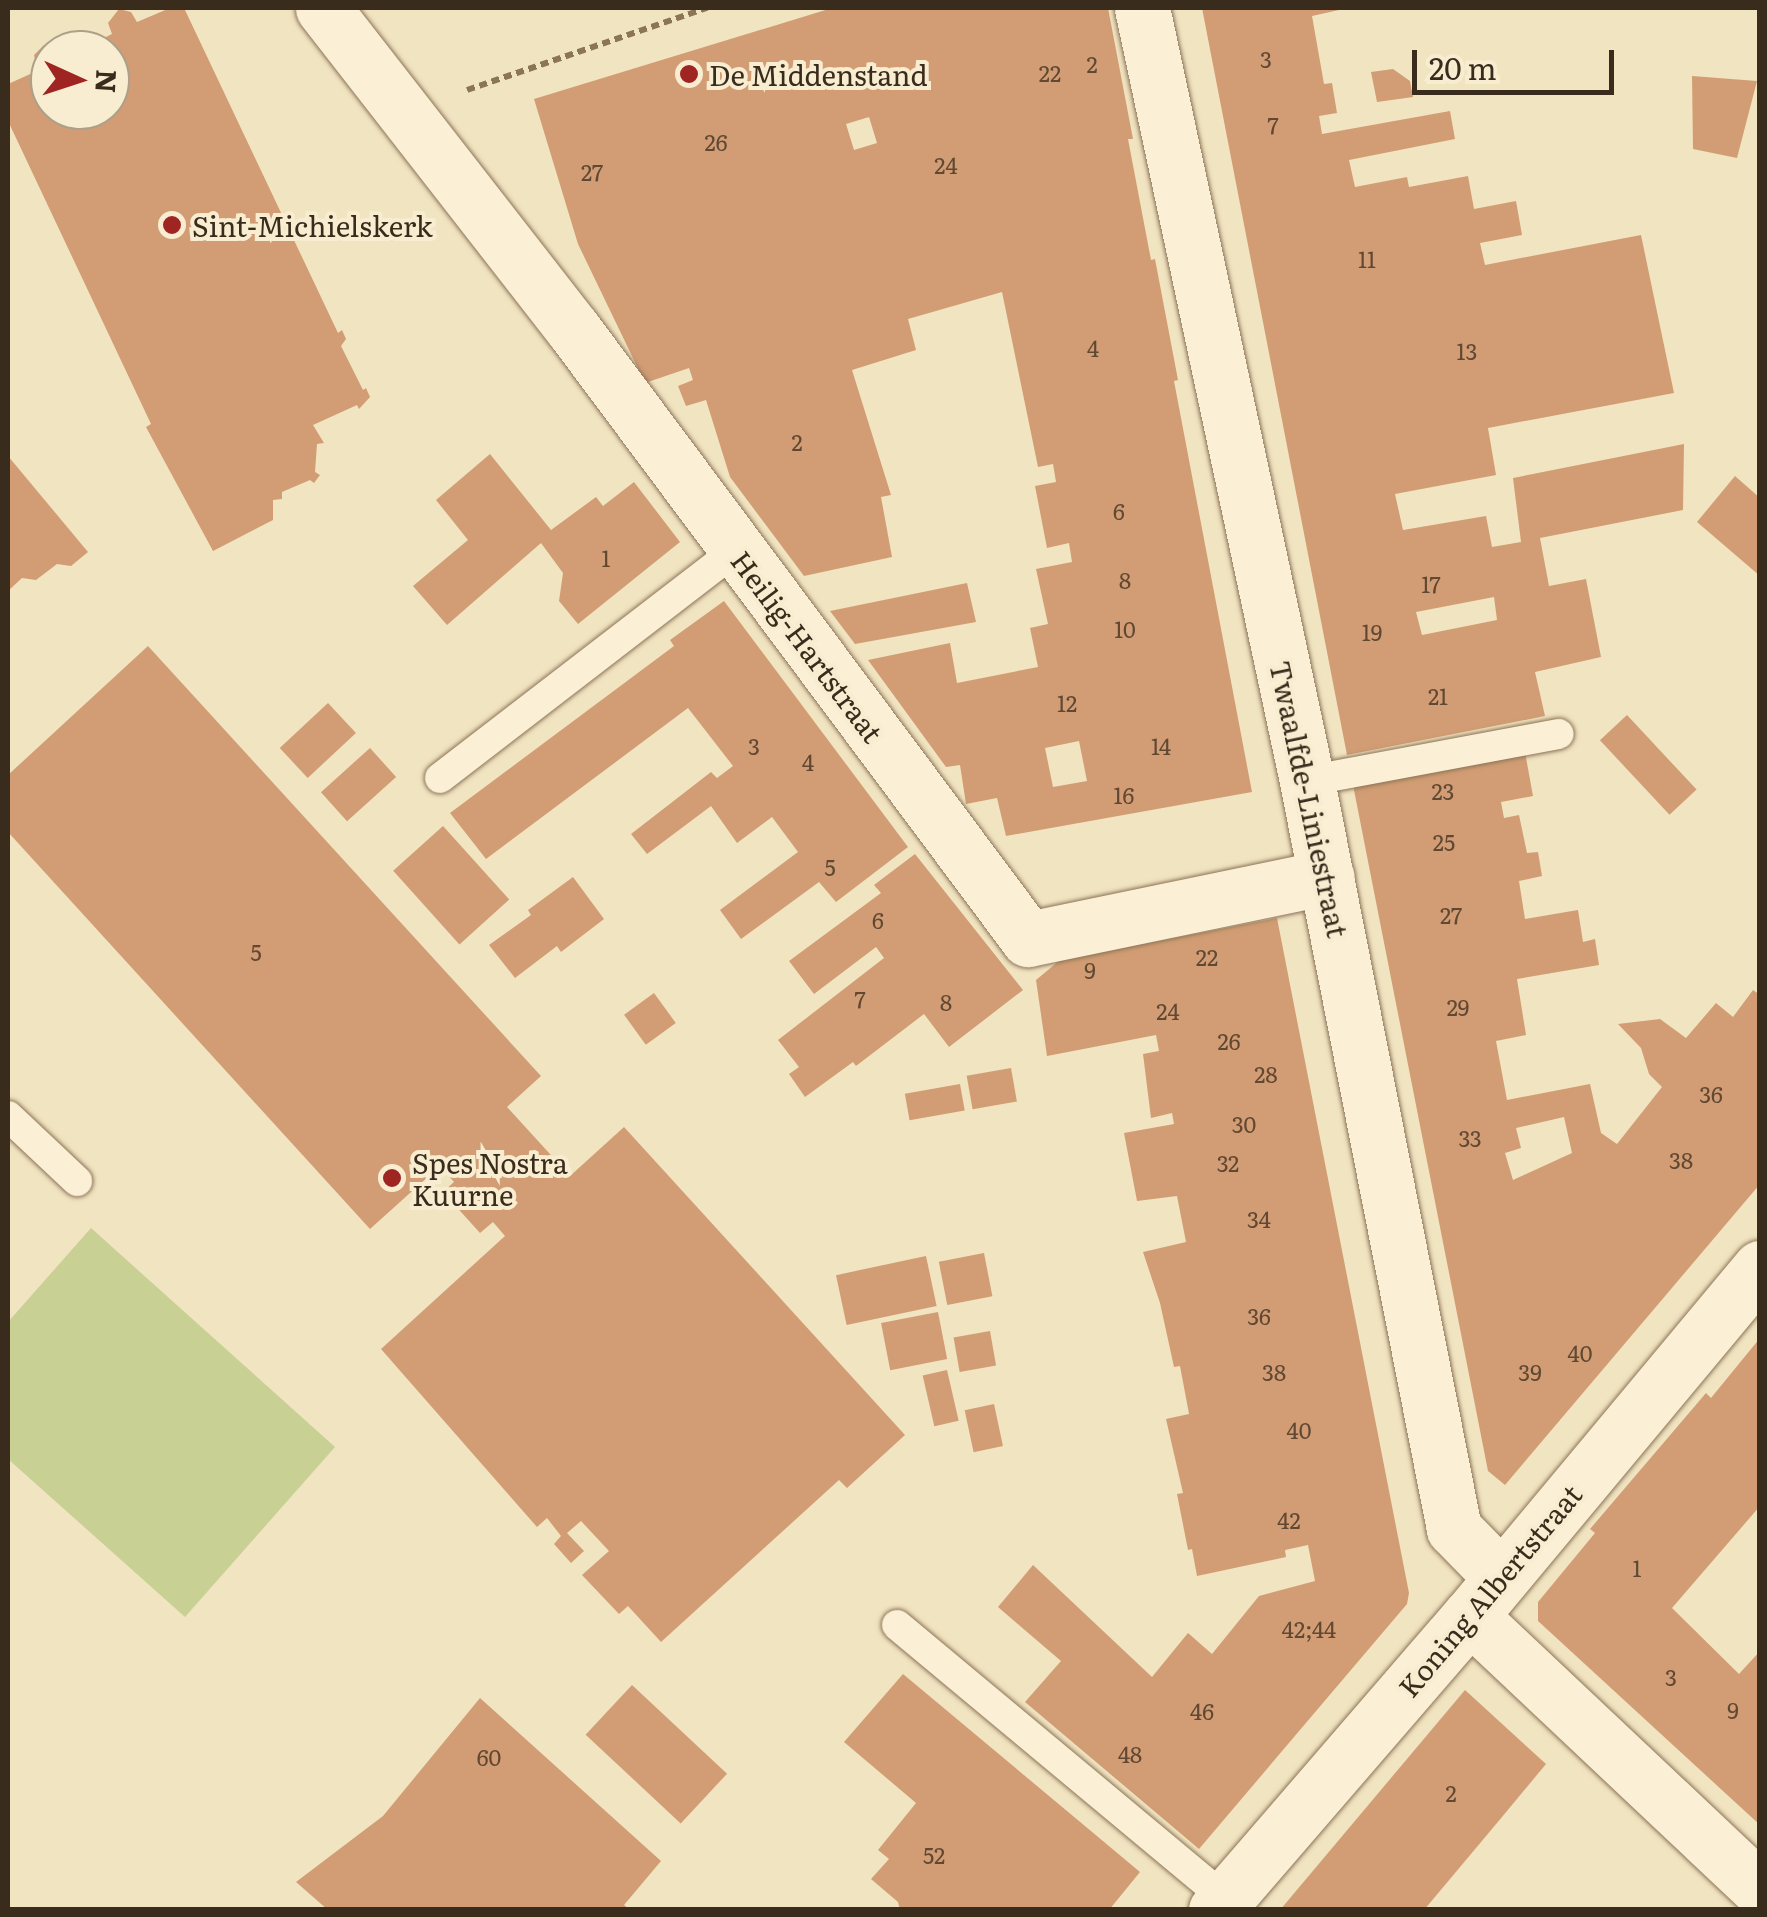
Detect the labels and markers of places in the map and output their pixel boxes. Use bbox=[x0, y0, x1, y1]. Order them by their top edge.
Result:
place label: De Middenstand bbox=[709, 57, 928, 91]
marker: De Middenstand bbox=[678, 63, 700, 85]
place label: Sint-Michielskerk bbox=[192, 208, 433, 242]
marker: Sint-Michielskerk bbox=[161, 214, 183, 236]
place label: Spes Nostra Kuurne bbox=[412, 1145, 568, 1211]
marker: Spes Nostra Kuurne bbox=[381, 1167, 403, 1189]

